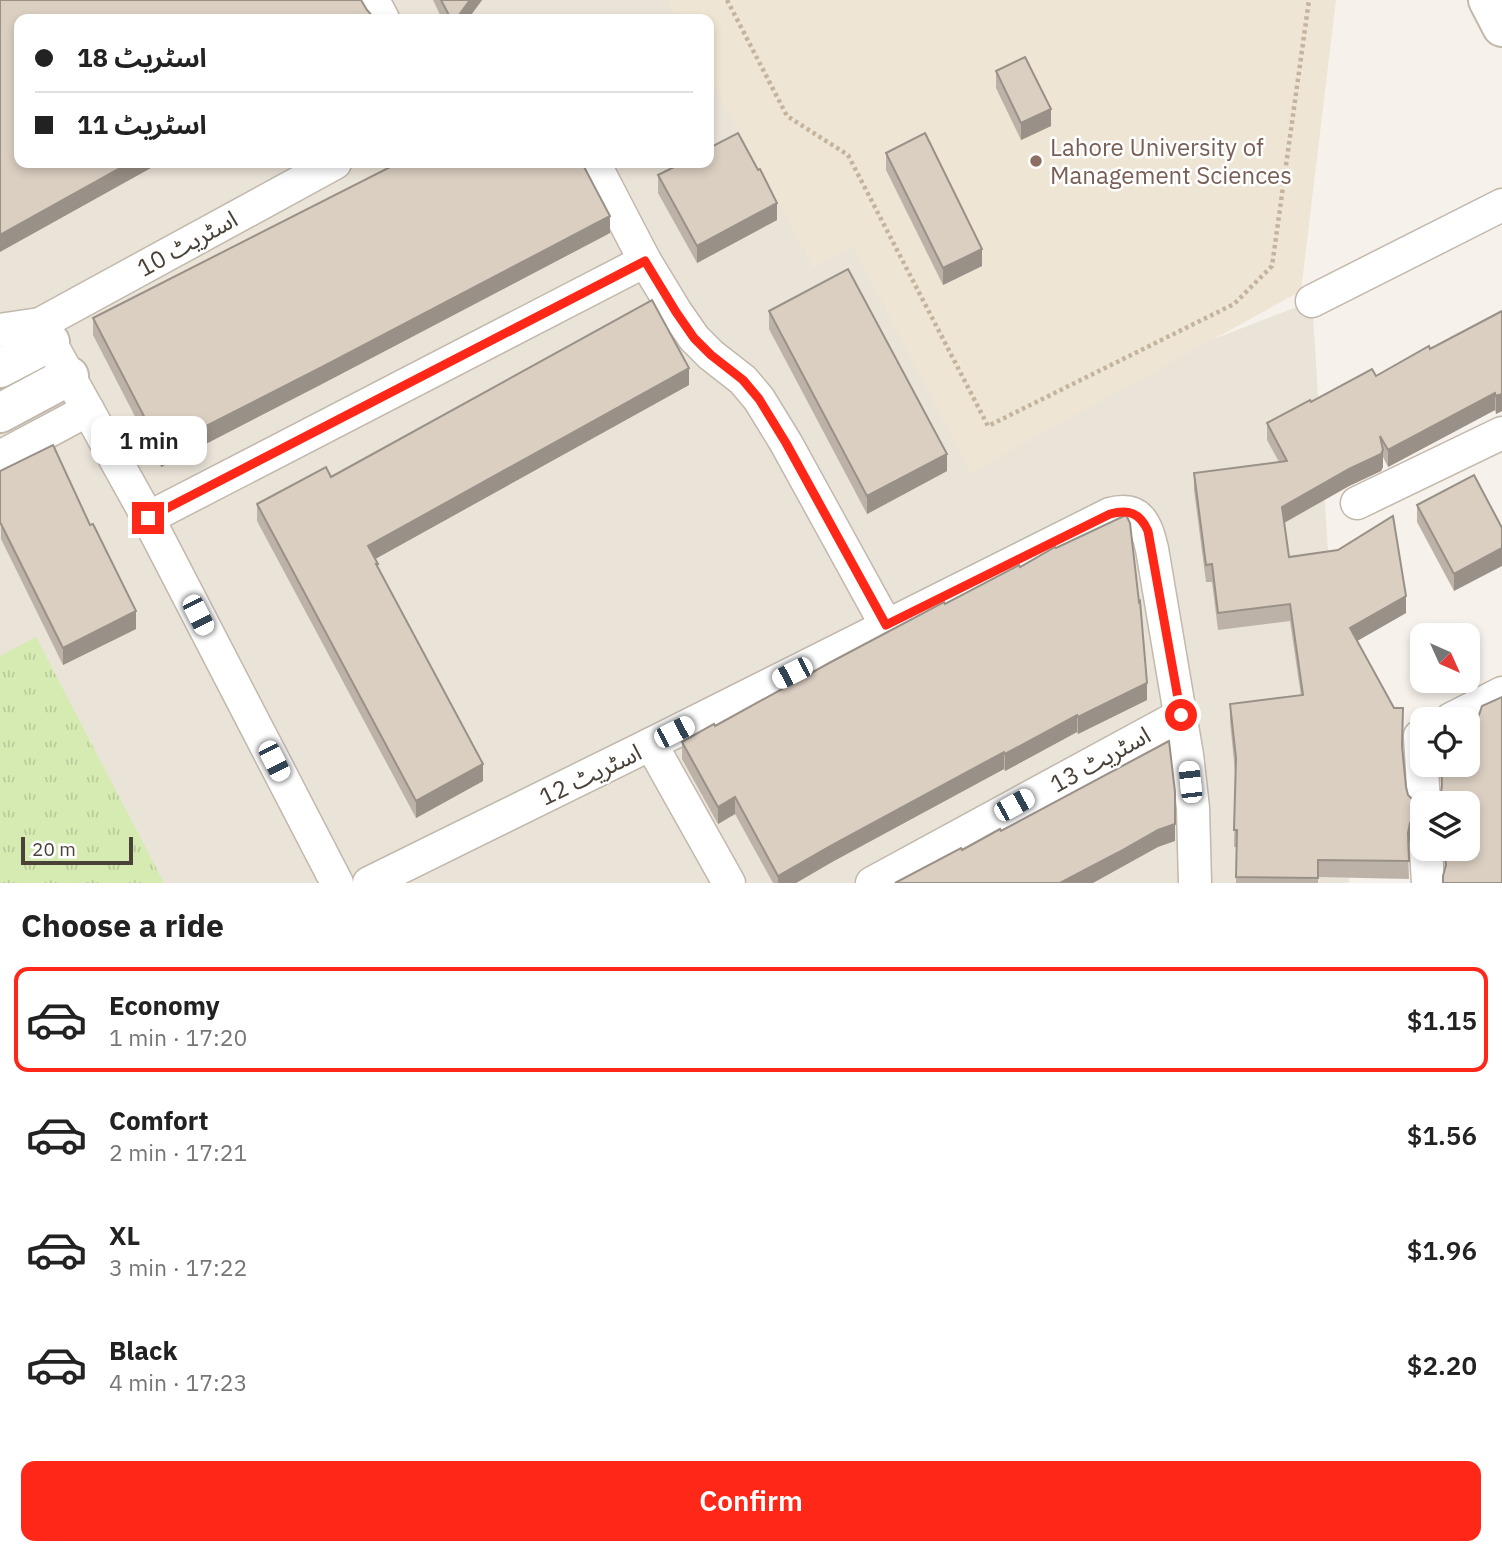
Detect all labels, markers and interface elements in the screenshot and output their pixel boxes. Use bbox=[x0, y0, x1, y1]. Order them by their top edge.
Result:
text: اسٹریٹ 18 bbox=[77, 40, 207, 74]
text: اسٹریٹ 11 bbox=[77, 107, 207, 141]
place label: Lahore University of Management Sciences bbox=[1050, 131, 1292, 191]
marker: Lahore University of Management Sciences bbox=[1028, 153, 1044, 169]
street label: اسٹریٹ 10 bbox=[131, 202, 243, 284]
callout: 1 min bbox=[90, 416, 206, 466]
text: 1 min bbox=[119, 425, 179, 455]
route end bbox=[132, 502, 164, 534]
car bbox=[180, 592, 217, 638]
north arrow bbox=[1410, 623, 1480, 693]
map controls bbox=[1410, 623, 1480, 861]
car bbox=[769, 654, 816, 692]
route start bbox=[1165, 699, 1197, 731]
button: locate bbox=[1410, 707, 1480, 777]
car bbox=[651, 713, 698, 751]
street label: اسٹریٹ 13 bbox=[1044, 718, 1156, 800]
street label: اسٹریٹ 12 bbox=[533, 735, 647, 813]
car bbox=[256, 738, 293, 784]
car bbox=[1178, 760, 1203, 804]
car bbox=[991, 786, 1038, 824]
button: layers bbox=[1410, 791, 1480, 861]
scale bar bbox=[21, 834, 133, 866]
text: 20 m bbox=[32, 837, 76, 861]
text: Choose a ride bbox=[21, 904, 224, 946]
icon: car bbox=[25, 988, 88, 1051]
text: Economy bbox=[109, 988, 220, 1022]
text: $1.15 bbox=[1407, 1003, 1477, 1037]
text: 1 min · 17:20 bbox=[109, 1022, 247, 1052]
icon: car bbox=[25, 1103, 88, 1166]
text: Comfort bbox=[109, 1103, 208, 1137]
text: $1.56 bbox=[1407, 1118, 1477, 1152]
text: 2 min · 17:21 bbox=[109, 1137, 247, 1167]
icon: car bbox=[25, 1218, 88, 1281]
text: XL bbox=[109, 1218, 140, 1252]
text: $1.96 bbox=[1407, 1233, 1477, 1267]
text: 3 min · 17:22 bbox=[109, 1252, 247, 1282]
icon: car bbox=[25, 1333, 88, 1396]
text: Black bbox=[109, 1333, 177, 1367]
text: $2.20 bbox=[1407, 1348, 1477, 1382]
text: 4 min · 17:23 bbox=[109, 1367, 247, 1397]
button: Confirm bbox=[21, 1461, 1481, 1541]

